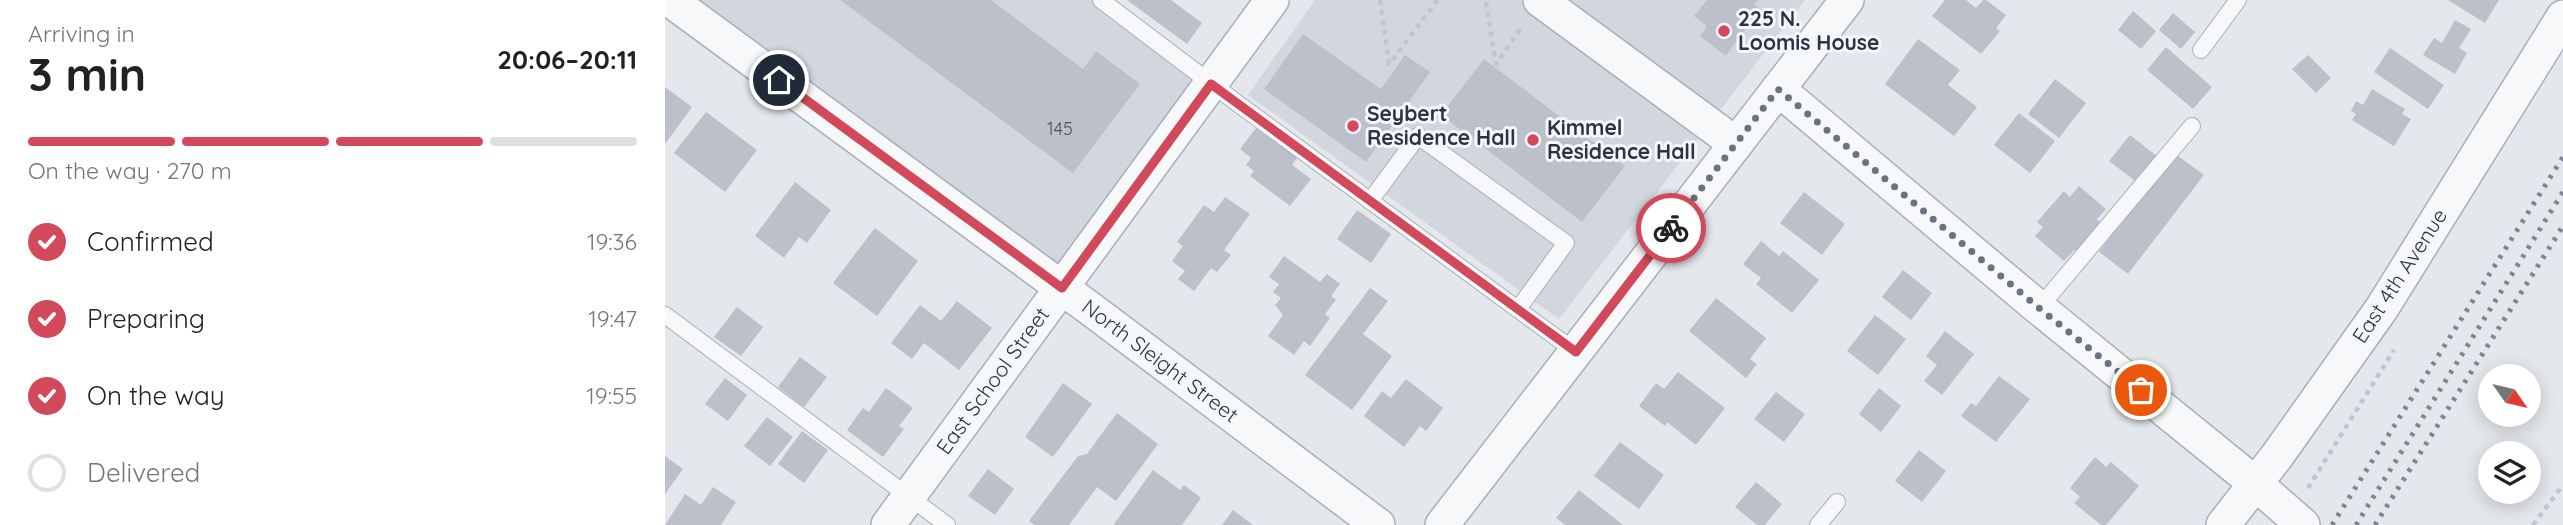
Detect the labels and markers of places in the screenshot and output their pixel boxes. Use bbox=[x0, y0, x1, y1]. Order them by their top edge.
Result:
place label: 225 N. Loomis House bbox=[1738, 5, 1879, 55]
marker: 225 N. Loomis House bbox=[1716, 23, 1732, 39]
pin bbox=[749, 50, 809, 110]
place label: Seybert Residence Hall bbox=[1367, 100, 1516, 150]
place label: Kimmel Residence Hall bbox=[1547, 114, 1696, 164]
marker: Seybert Residence Hall bbox=[1345, 118, 1361, 134]
marker: Kimmel Residence Hall bbox=[1525, 132, 1541, 148]
pin bbox=[2111, 360, 2171, 420]

